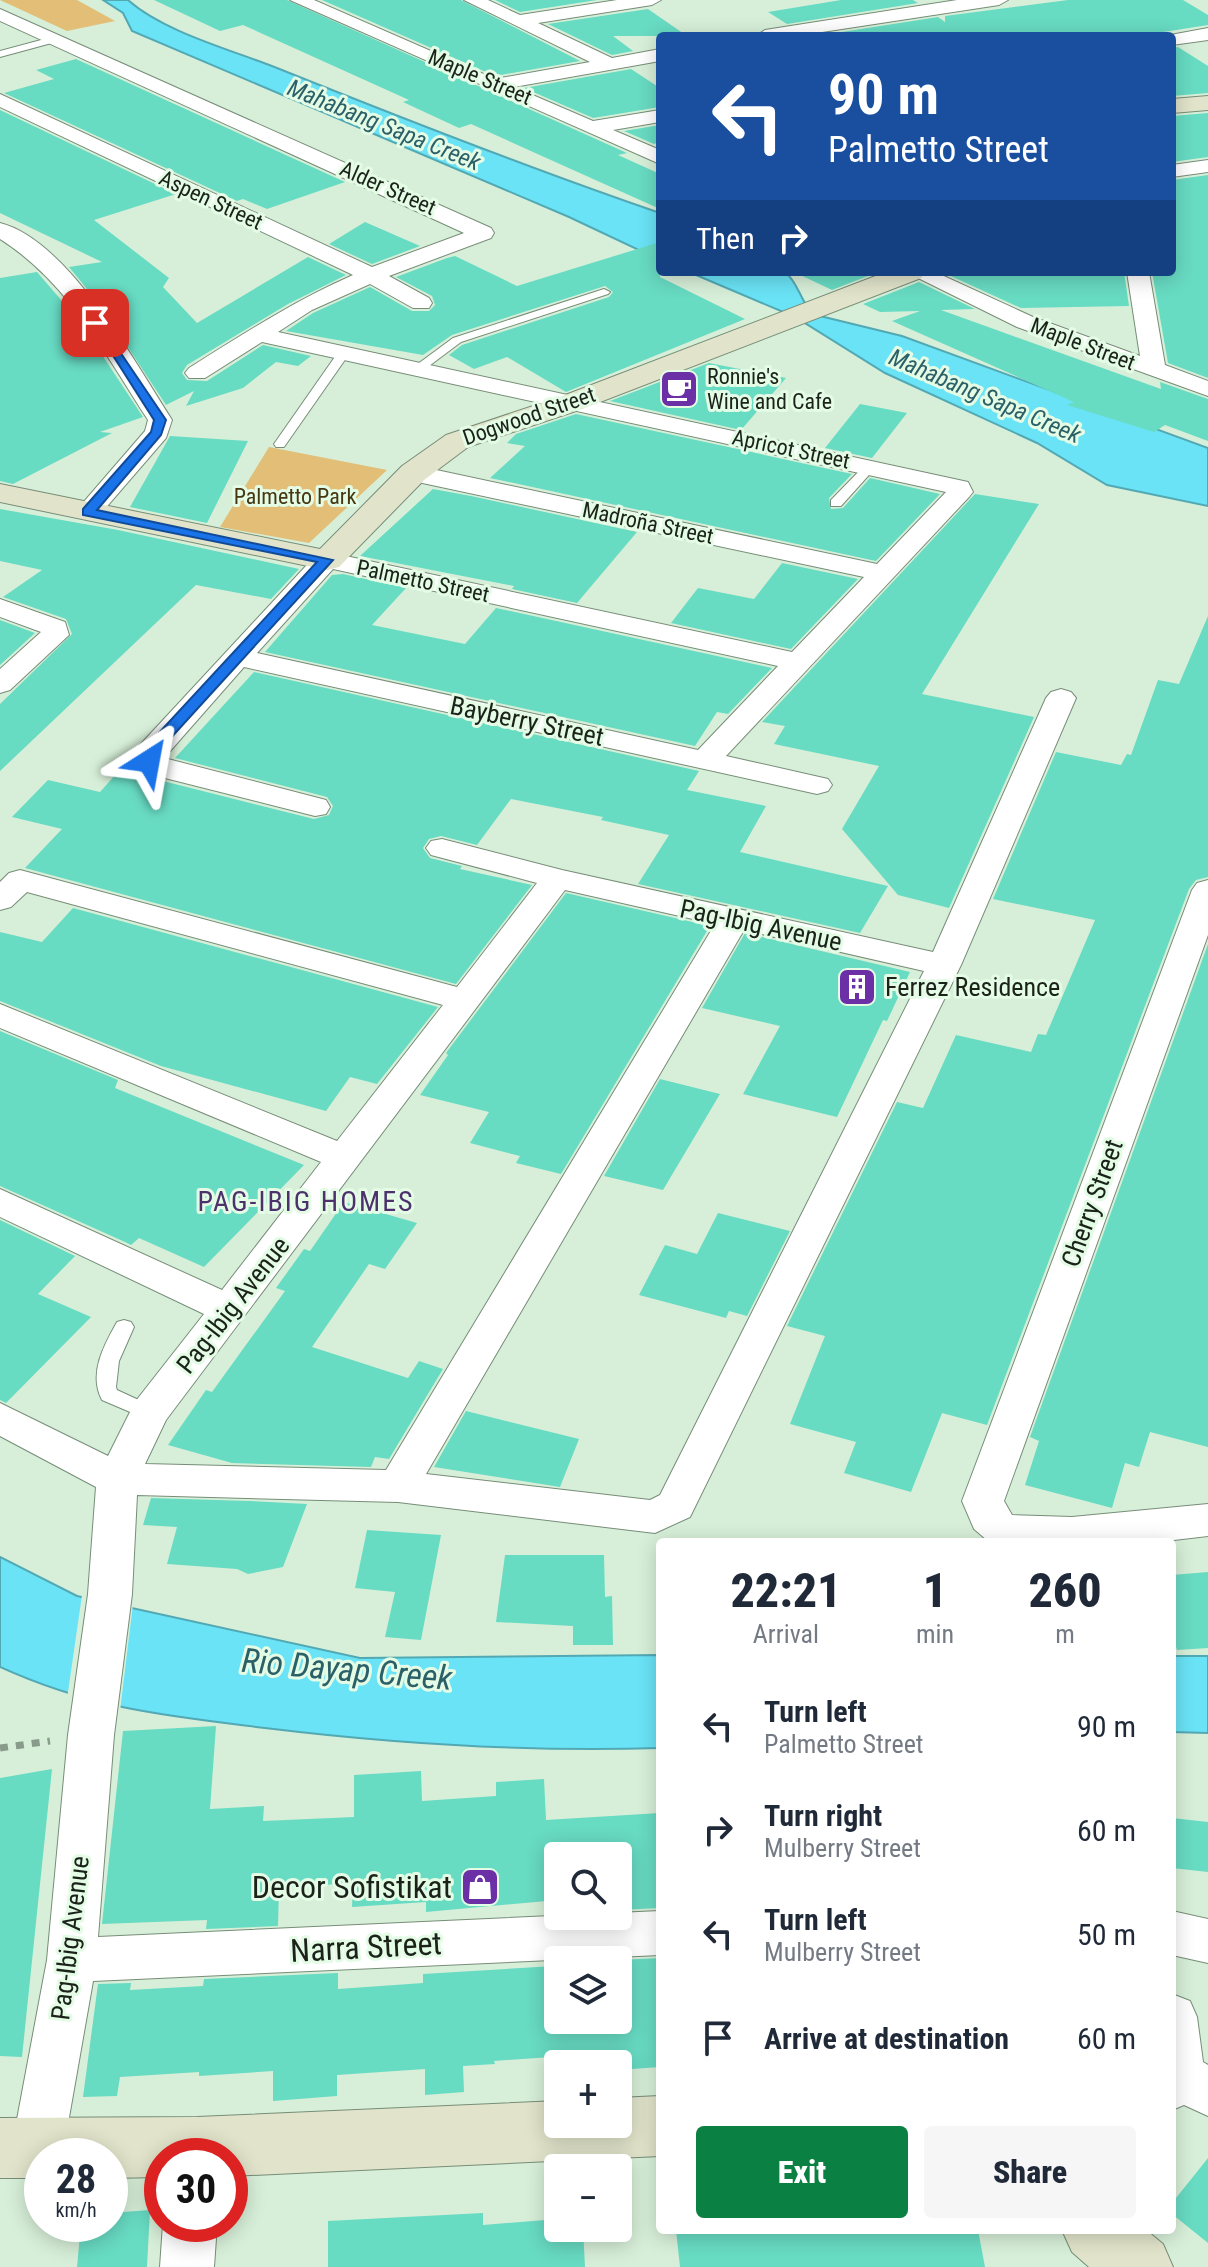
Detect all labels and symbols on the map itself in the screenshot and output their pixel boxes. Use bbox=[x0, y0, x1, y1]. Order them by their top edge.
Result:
street label: Maple Street bbox=[425, 44, 535, 110]
water label: Mahabang Sapa Creek bbox=[283, 73, 485, 177]
street label: Alder Street bbox=[336, 156, 440, 220]
street label: Aspen Street bbox=[155, 165, 267, 235]
pin bbox=[61, 289, 129, 357]
street label: Maple Street bbox=[1027, 313, 1139, 375]
water label: Mahabang Sapa Creek bbox=[885, 343, 1086, 449]
place label: Ronnie's Wine and Cafe bbox=[707, 364, 832, 414]
cafe icon: Ronnie's Wine and Cafe bbox=[658, 368, 700, 410]
street label: Dogwood Street bbox=[460, 382, 598, 450]
street label: Apricot Street bbox=[730, 424, 852, 474]
park label: Palmetto Park bbox=[234, 484, 356, 509]
street label: Madroña Street bbox=[580, 497, 716, 549]
street label: Palmetto Street bbox=[354, 555, 492, 607]
street label: Bayberry Street bbox=[448, 690, 606, 752]
position arrow bbox=[107, 719, 191, 803]
street label: Pag-Ibig Avenue bbox=[677, 893, 845, 957]
building icon: Ferrez Residence bbox=[836, 966, 878, 1008]
place label: Ferrez Residence bbox=[885, 972, 1060, 1002]
street label: Cherry Street bbox=[1055, 1135, 1129, 1271]
district label: PAG-IBIG HOMES bbox=[197, 1185, 415, 1218]
street label: Pag-Ibig Avenue bbox=[170, 1231, 296, 1379]
water label: Rio Dayap Creek bbox=[240, 1640, 455, 1698]
street label: Pag-Ibig Avenue bbox=[45, 1854, 95, 2022]
shop icon: Decor Sofistikat bbox=[459, 1866, 501, 1908]
place label: Decor Sofistikat bbox=[252, 1868, 452, 1906]
street label: Narra Street bbox=[289, 1924, 443, 1970]
speed limit sign: 30 bbox=[144, 2138, 248, 2242]

